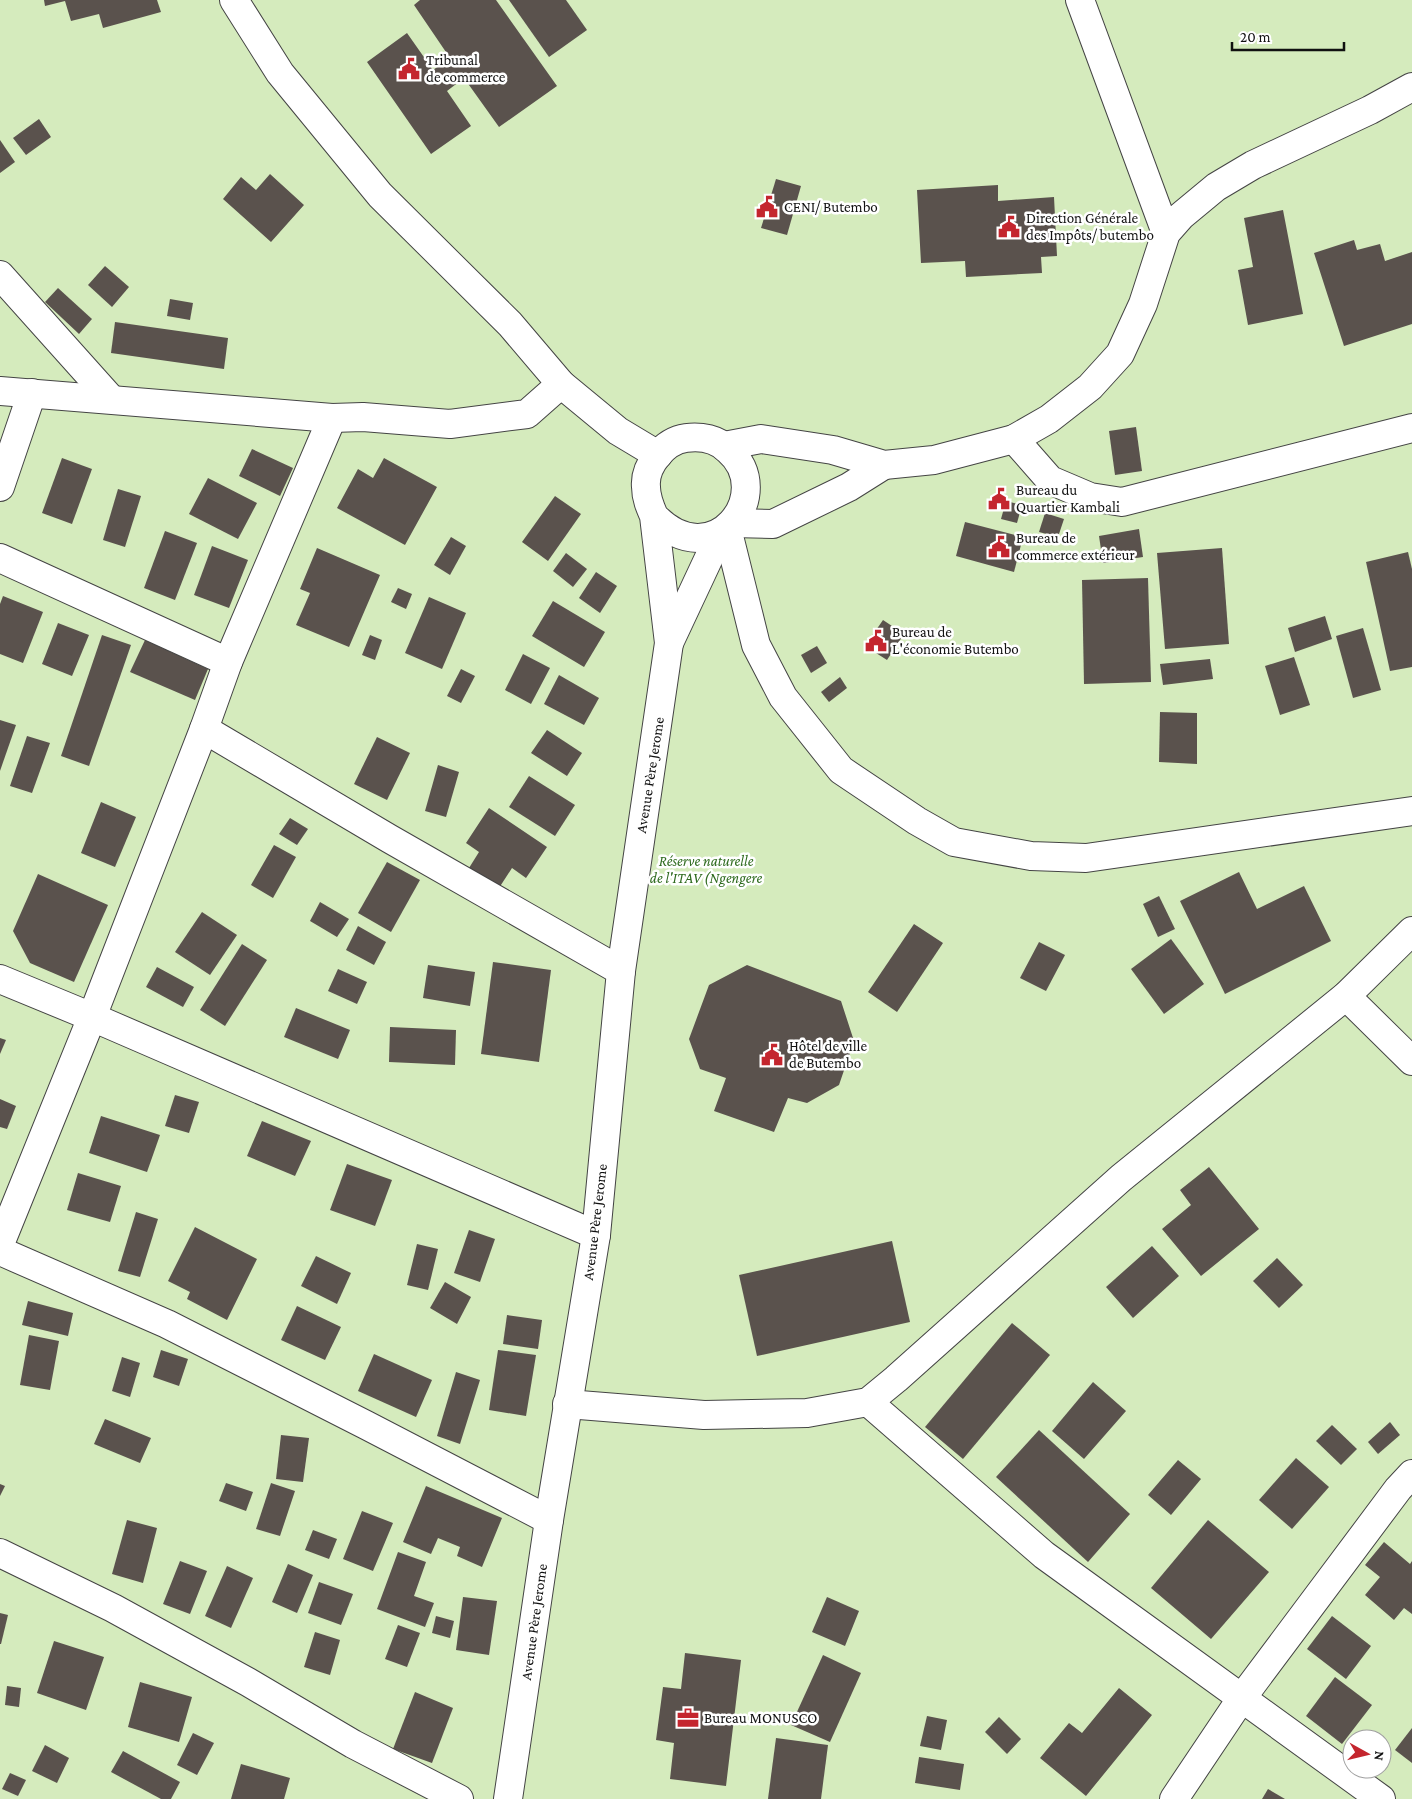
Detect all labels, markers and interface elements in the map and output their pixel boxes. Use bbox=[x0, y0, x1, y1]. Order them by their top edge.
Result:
scale bar bbox=[1232, 20, 1344, 52]
text: 20 m bbox=[1240, 29, 1271, 45]
place label: Tribunal de commerce bbox=[426, 52, 506, 85]
public building icon: Tribunal de commerce bbox=[396, 56, 422, 82]
public building icon: CENI/ Butembo bbox=[754, 194, 780, 220]
place label: CENI/ Butembo bbox=[784, 199, 878, 215]
place label: Direction Générale des Impôts/ butembo bbox=[1026, 210, 1154, 244]
public building icon: Direction Générale des Impôts/ butembo bbox=[996, 214, 1022, 240]
place label: Bureau du Quartier Kambali bbox=[1016, 482, 1120, 515]
public building icon: Bureau du Quartier Kambali bbox=[986, 486, 1012, 512]
place label: Bureau de commerce extérieur bbox=[1016, 530, 1135, 563]
public building icon: Bureau de commerce extérieur bbox=[986, 534, 1012, 560]
place label: Bureau de L'économie Butembo bbox=[892, 624, 1019, 657]
public building icon: Bureau de L'économie Butembo bbox=[863, 628, 889, 654]
street label: Avenue Père Jerome bbox=[633, 715, 668, 834]
park label: Réserve naturelle de l'ITAV (Ngengere bbox=[650, 853, 762, 887]
place label: Hôtel de ville de Butembo bbox=[789, 1038, 868, 1071]
public building icon: Hôtel de ville de Butembo bbox=[759, 1042, 785, 1068]
street label: Avenue Père Jerome bbox=[580, 1162, 611, 1281]
street label: Avenue Père Jerome bbox=[518, 1562, 551, 1681]
office icon: Bureau MONUSCO bbox=[675, 1705, 701, 1731]
place label: Bureau MONUSCO bbox=[704, 1710, 817, 1726]
north arrow bbox=[1342, 1729, 1392, 1779]
text: N bbox=[1371, 1750, 1388, 1762]

